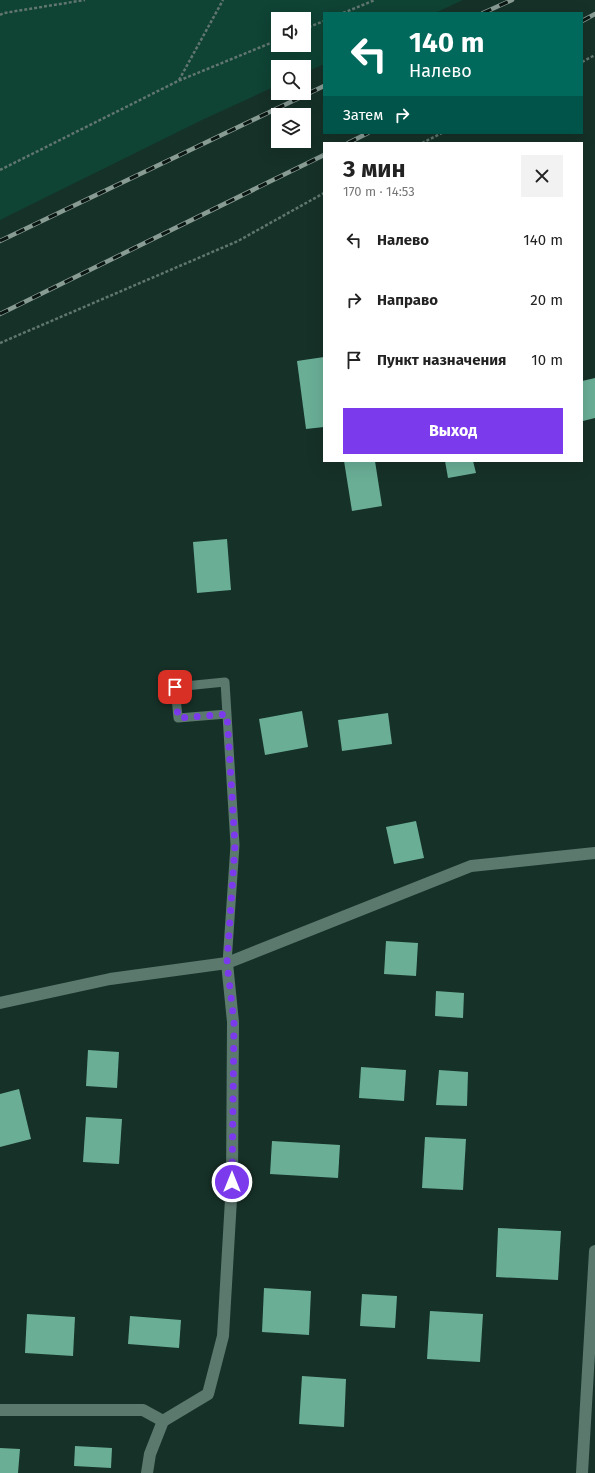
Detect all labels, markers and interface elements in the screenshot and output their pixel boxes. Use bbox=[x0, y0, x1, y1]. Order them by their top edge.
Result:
map controls bbox=[271, 12, 311, 148]
button: sound bbox=[271, 12, 311, 52]
text: 140 m bbox=[409, 26, 485, 59]
icon: left bbox=[343, 28, 395, 80]
button: search bbox=[271, 60, 311, 100]
text: Налево bbox=[409, 60, 472, 82]
icon: right bbox=[391, 104, 413, 126]
text: Затем bbox=[343, 106, 383, 124]
button: layers bbox=[271, 108, 311, 148]
text: 3 мин bbox=[343, 155, 406, 183]
button: close bbox=[521, 155, 563, 197]
text: 170 m · 14:53 bbox=[343, 184, 415, 199]
icon: left bbox=[343, 229, 365, 251]
text: Налево bbox=[377, 231, 429, 249]
text: 140 m bbox=[523, 231, 563, 249]
icon: right bbox=[343, 289, 365, 311]
text: Направо bbox=[377, 291, 438, 309]
text: 20 m bbox=[530, 291, 563, 309]
icon: arrive bbox=[343, 349, 365, 371]
text: Пункт назначения bbox=[377, 351, 506, 369]
text: 10 m bbox=[531, 351, 563, 369]
button: Выход bbox=[343, 408, 563, 454]
pin bbox=[158, 670, 192, 704]
icon: arrive bbox=[164, 676, 186, 698]
position arrow bbox=[211, 1161, 253, 1203]

